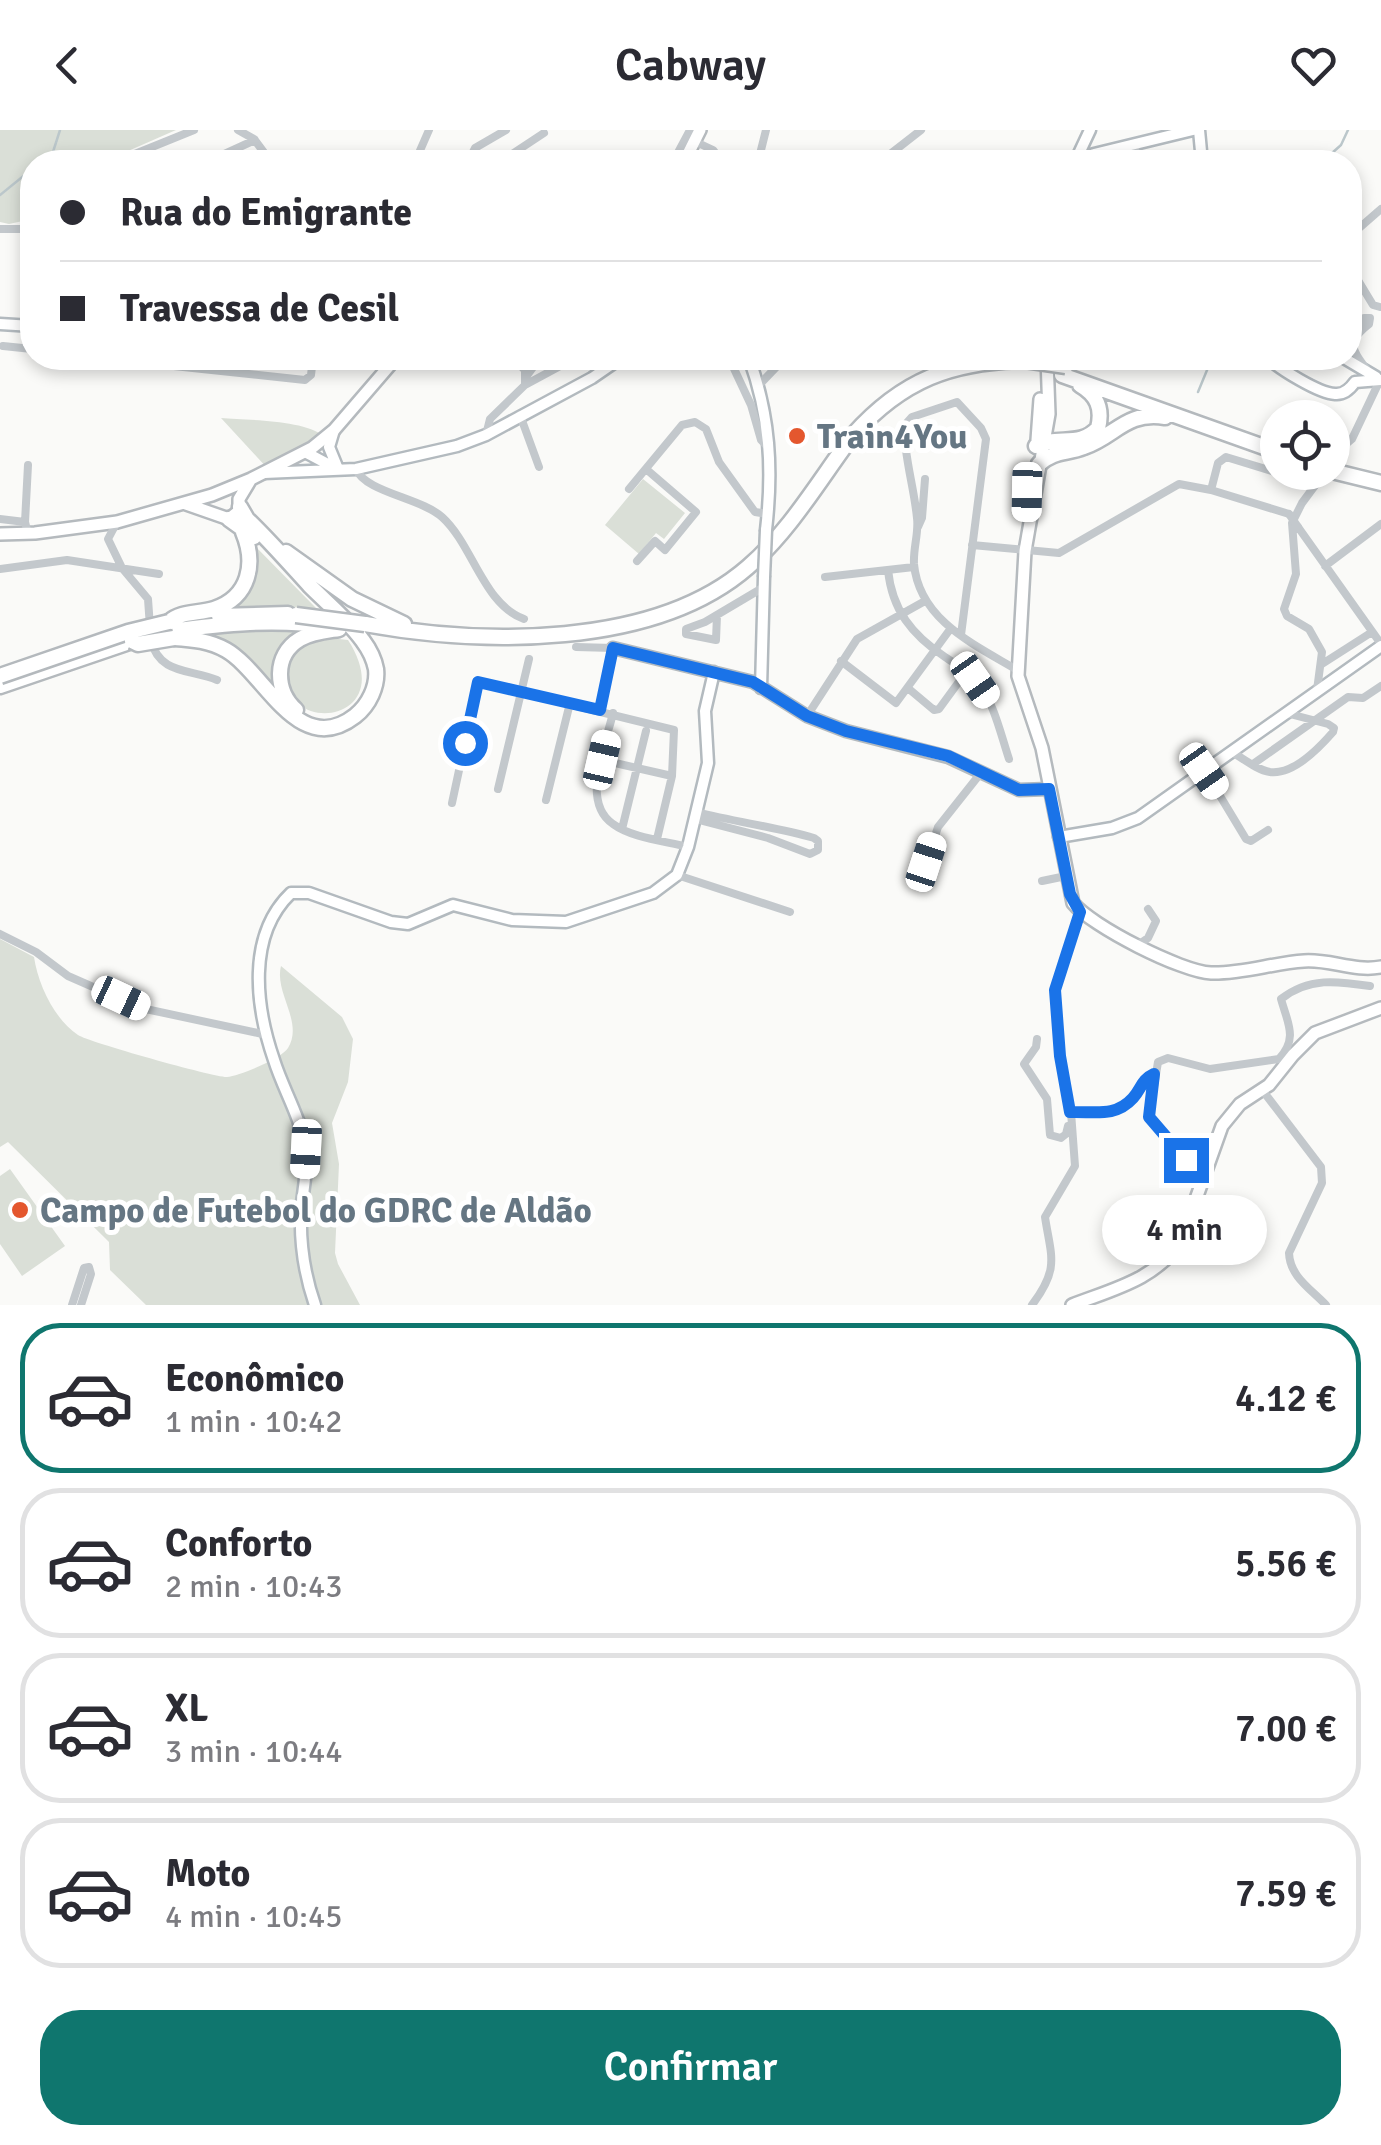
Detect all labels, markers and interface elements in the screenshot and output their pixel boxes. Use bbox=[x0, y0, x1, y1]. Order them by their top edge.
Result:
icon: back bbox=[40, 38, 95, 93]
text: Cabway bbox=[615, 38, 766, 93]
icon: heart bbox=[1286, 38, 1341, 93]
text: Rua do Emigrante bbox=[120, 189, 412, 236]
text: Travessa de Cesil bbox=[120, 285, 399, 332]
map controls bbox=[1260, 400, 1350, 490]
button: locate bbox=[1260, 400, 1350, 490]
place label: Train4You bbox=[817, 415, 967, 458]
marker: Train4You bbox=[786, 425, 808, 447]
car bbox=[1011, 462, 1043, 522]
car bbox=[946, 647, 1004, 713]
route start bbox=[443, 721, 488, 766]
car bbox=[581, 727, 623, 793]
car bbox=[1175, 738, 1233, 804]
car bbox=[902, 829, 950, 895]
car bbox=[87, 972, 155, 1024]
car bbox=[289, 1118, 323, 1180]
route end bbox=[1164, 1138, 1209, 1183]
place label: Campo de Futebol do GDRC de Aldão bbox=[40, 1189, 592, 1232]
callout: 4 min bbox=[1104, 1195, 1268, 1265]
marker: Campo de Futebol do GDRC de Aldão bbox=[9, 1199, 31, 1221]
text: 4 min bbox=[1146, 1210, 1223, 1249]
icon: car bbox=[45, 1353, 135, 1443]
text: Econômico bbox=[165, 1355, 344, 1402]
text: 4.12 € bbox=[1235, 1375, 1336, 1422]
text: 1 min · 10:42 bbox=[165, 1402, 343, 1441]
icon: car bbox=[45, 1518, 135, 1608]
text: Conforto bbox=[165, 1520, 312, 1567]
text: 5.56 € bbox=[1235, 1540, 1336, 1587]
text: 2 min · 10:43 bbox=[165, 1567, 343, 1606]
icon: car bbox=[45, 1683, 135, 1773]
text: XL bbox=[165, 1685, 208, 1732]
text: 7.00 € bbox=[1235, 1705, 1336, 1752]
text: 3 min · 10:44 bbox=[165, 1732, 343, 1771]
icon: car bbox=[45, 1848, 135, 1938]
text: Moto bbox=[165, 1850, 250, 1897]
text: 7.59 € bbox=[1235, 1870, 1336, 1917]
text: 4 min · 10:45 bbox=[165, 1897, 343, 1936]
button: Confirmar bbox=[40, 2010, 1341, 2125]

